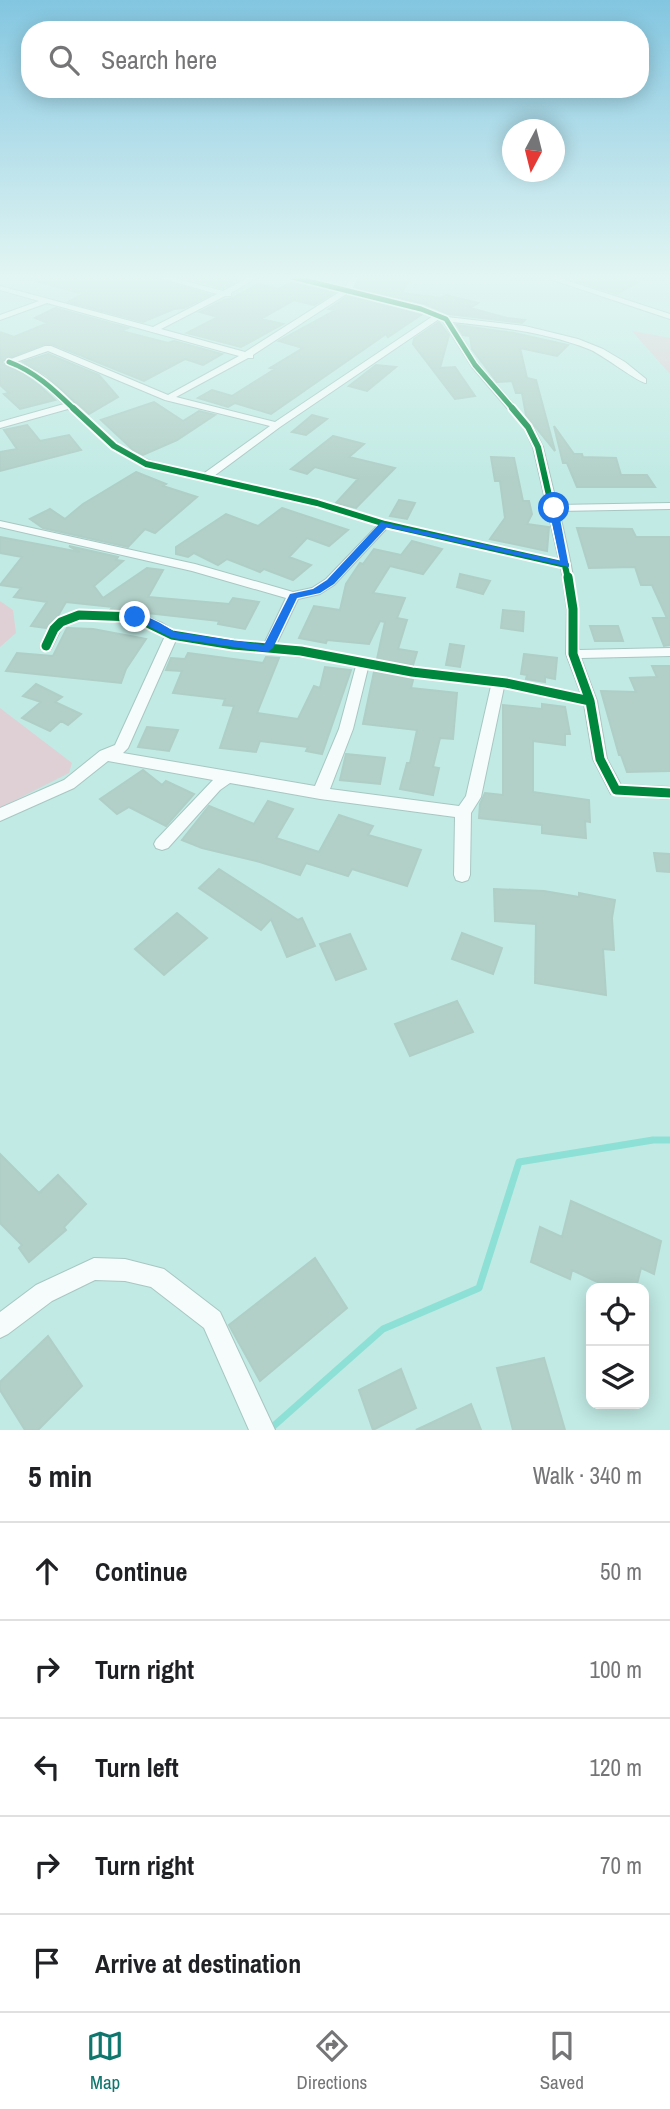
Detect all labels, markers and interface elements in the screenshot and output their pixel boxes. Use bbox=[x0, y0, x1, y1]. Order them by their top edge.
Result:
search box bbox=[21, 21, 649, 98]
icon: search bbox=[45, 41, 83, 79]
text: Search here bbox=[101, 42, 217, 77]
north arrow bbox=[502, 119, 565, 182]
route start bbox=[538, 492, 569, 523]
route end bbox=[119, 601, 150, 632]
map controls bbox=[586, 1283, 649, 1409]
button: locate bbox=[586, 1283, 649, 1346]
button: layers bbox=[586, 1346, 649, 1409]
text: 5 min bbox=[28, 1456, 92, 1496]
text: Walk · 340 m bbox=[533, 1460, 642, 1491]
icon: ahead bbox=[28, 1552, 66, 1590]
text: Continue bbox=[95, 1554, 187, 1589]
text: 50 m bbox=[600, 1556, 642, 1587]
icon: right bbox=[28, 1650, 66, 1688]
text: Turn right bbox=[95, 1652, 194, 1687]
text: 100 m bbox=[590, 1654, 642, 1685]
icon: left bbox=[28, 1748, 66, 1786]
text: Turn left bbox=[95, 1750, 179, 1785]
text: 120 m bbox=[590, 1752, 642, 1783]
icon: right bbox=[28, 1846, 66, 1884]
text: Turn right bbox=[95, 1848, 194, 1883]
text: 70 m bbox=[600, 1850, 642, 1881]
icon: arrive bbox=[28, 1944, 66, 1982]
text: Arrive at destination bbox=[95, 1946, 301, 1981]
tab: Map bbox=[86, 2027, 124, 2095]
tab: Directions bbox=[296, 2027, 367, 2095]
tab: Saved bbox=[540, 2027, 584, 2095]

